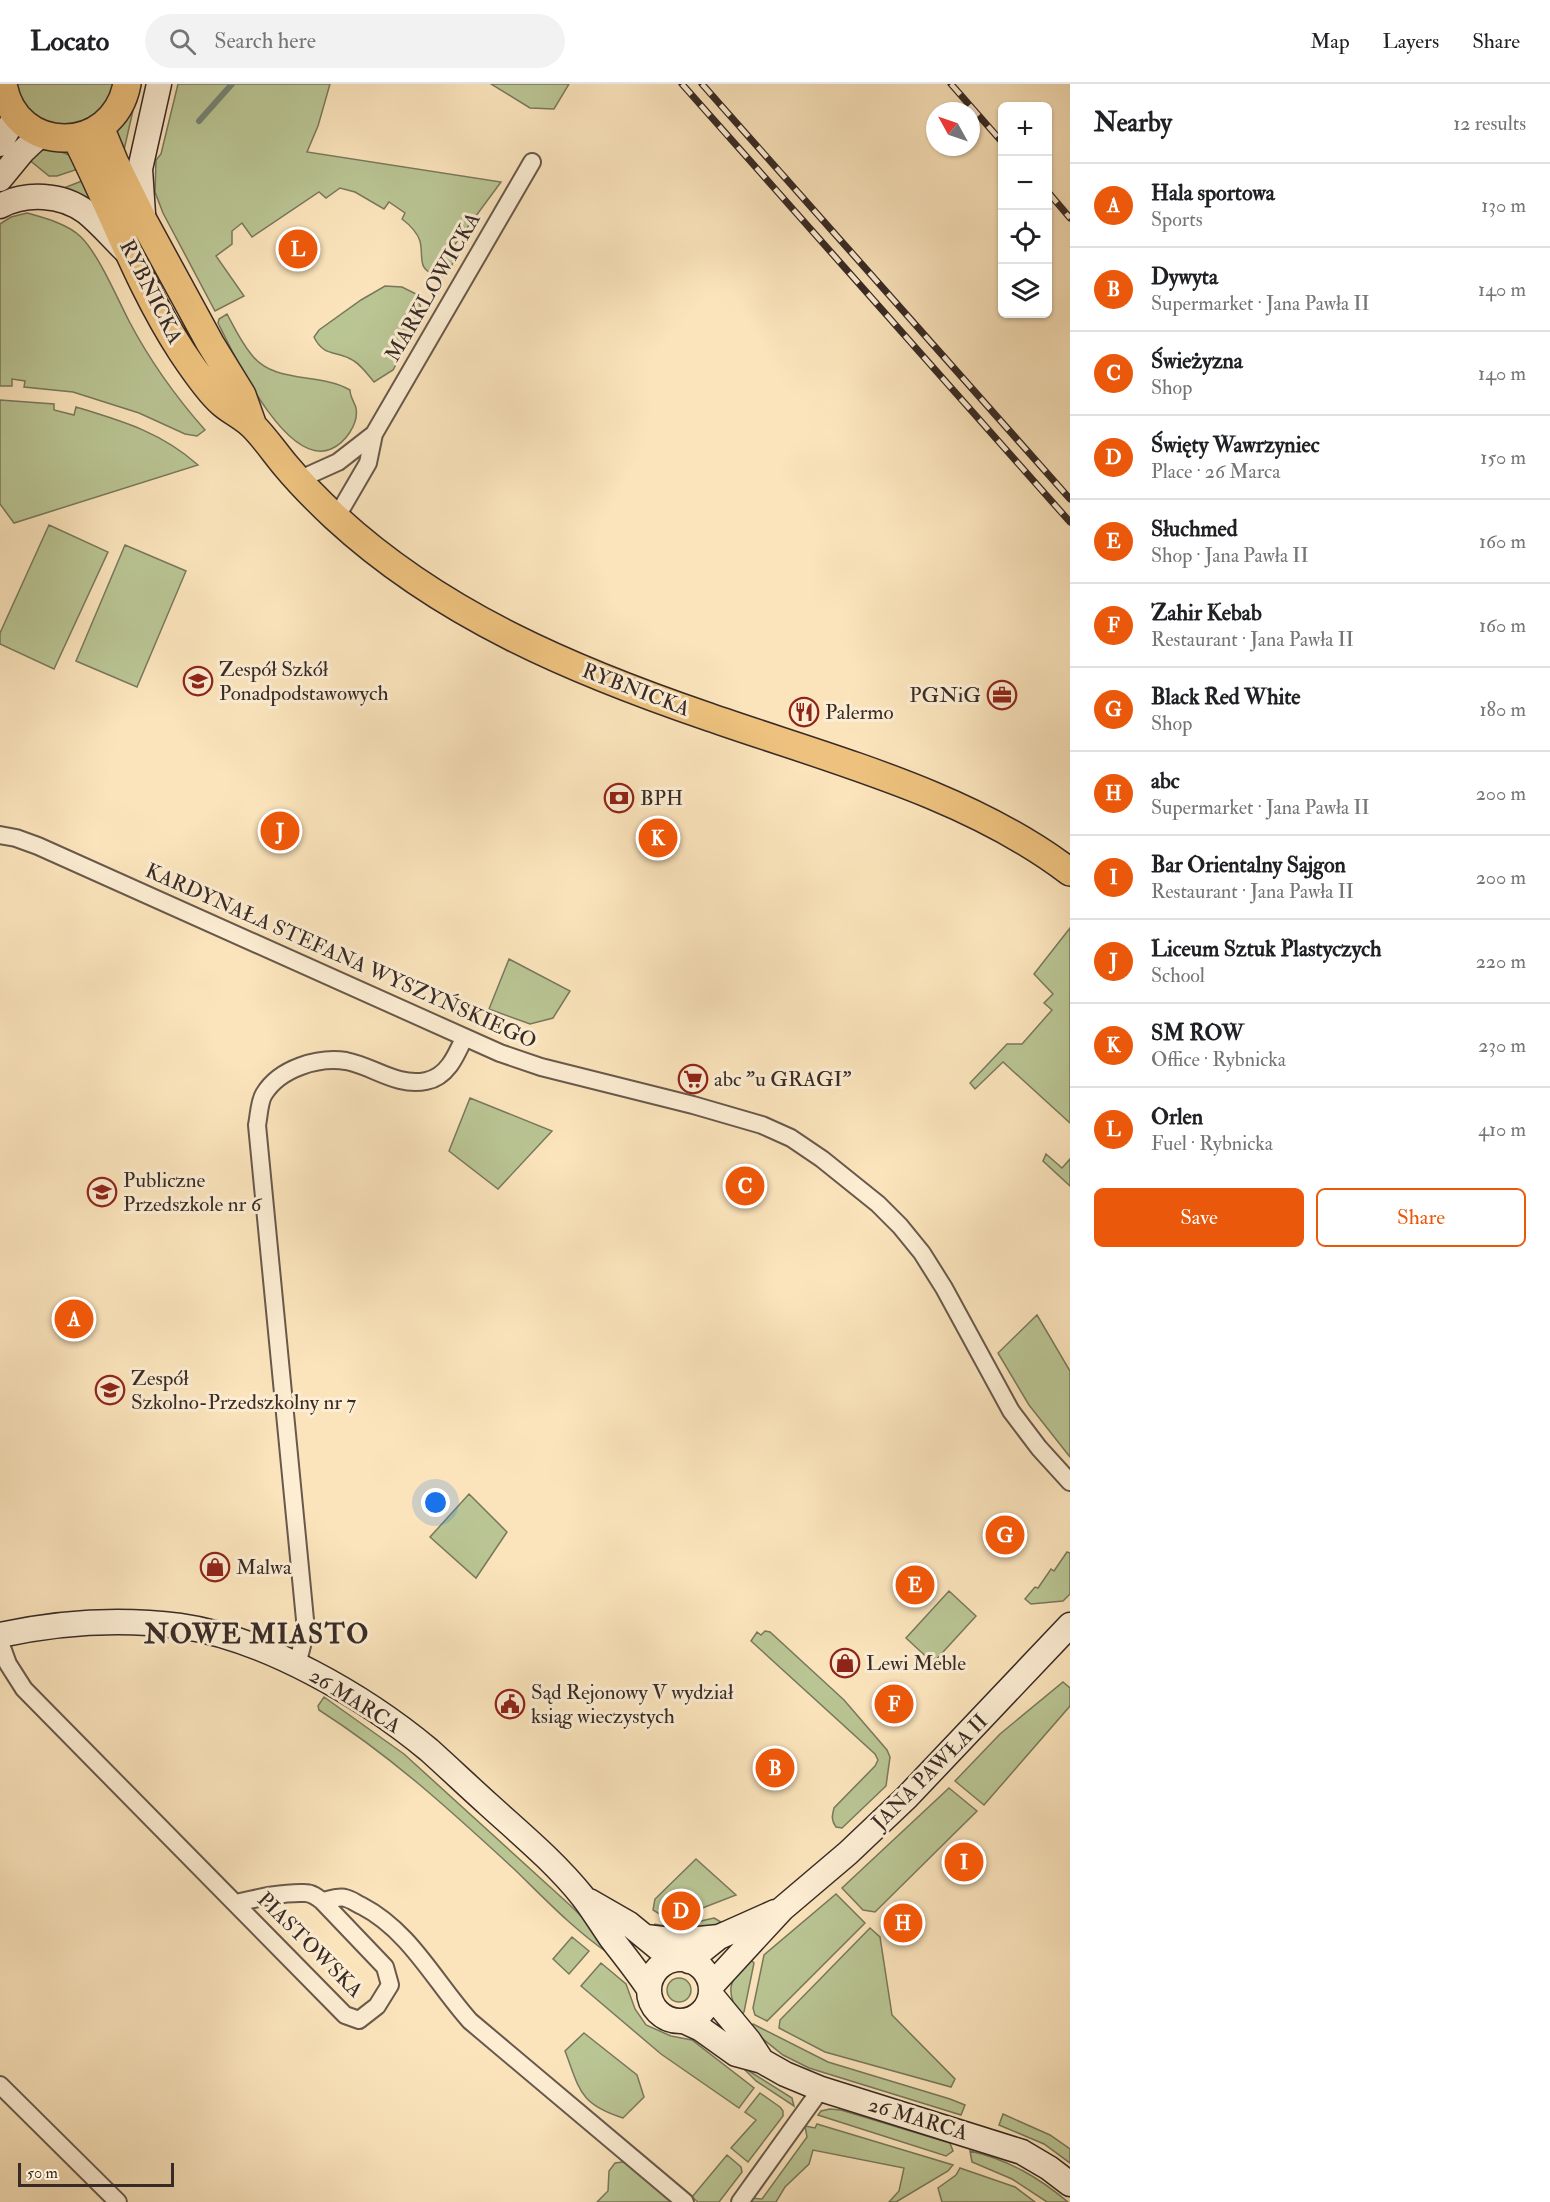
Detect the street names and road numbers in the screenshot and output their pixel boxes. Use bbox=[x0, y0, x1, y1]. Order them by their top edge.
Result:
street label: MARKLOWICKA bbox=[379, 207, 487, 367]
street label: RYBNICKA bbox=[113, 235, 189, 349]
street label: RYBNICKA bbox=[578, 657, 694, 723]
street label: KARDYNAŁA STEFANA WYSZYŃSKIEGO bbox=[141, 857, 541, 1055]
street label: 26 MARCA bbox=[304, 1662, 406, 1740]
street label: JANA PAWŁA II bbox=[866, 1708, 994, 1836]
street label: PIASTOWSKA bbox=[251, 1886, 369, 2004]
street label: 26 MARCA bbox=[865, 2091, 971, 2147]

